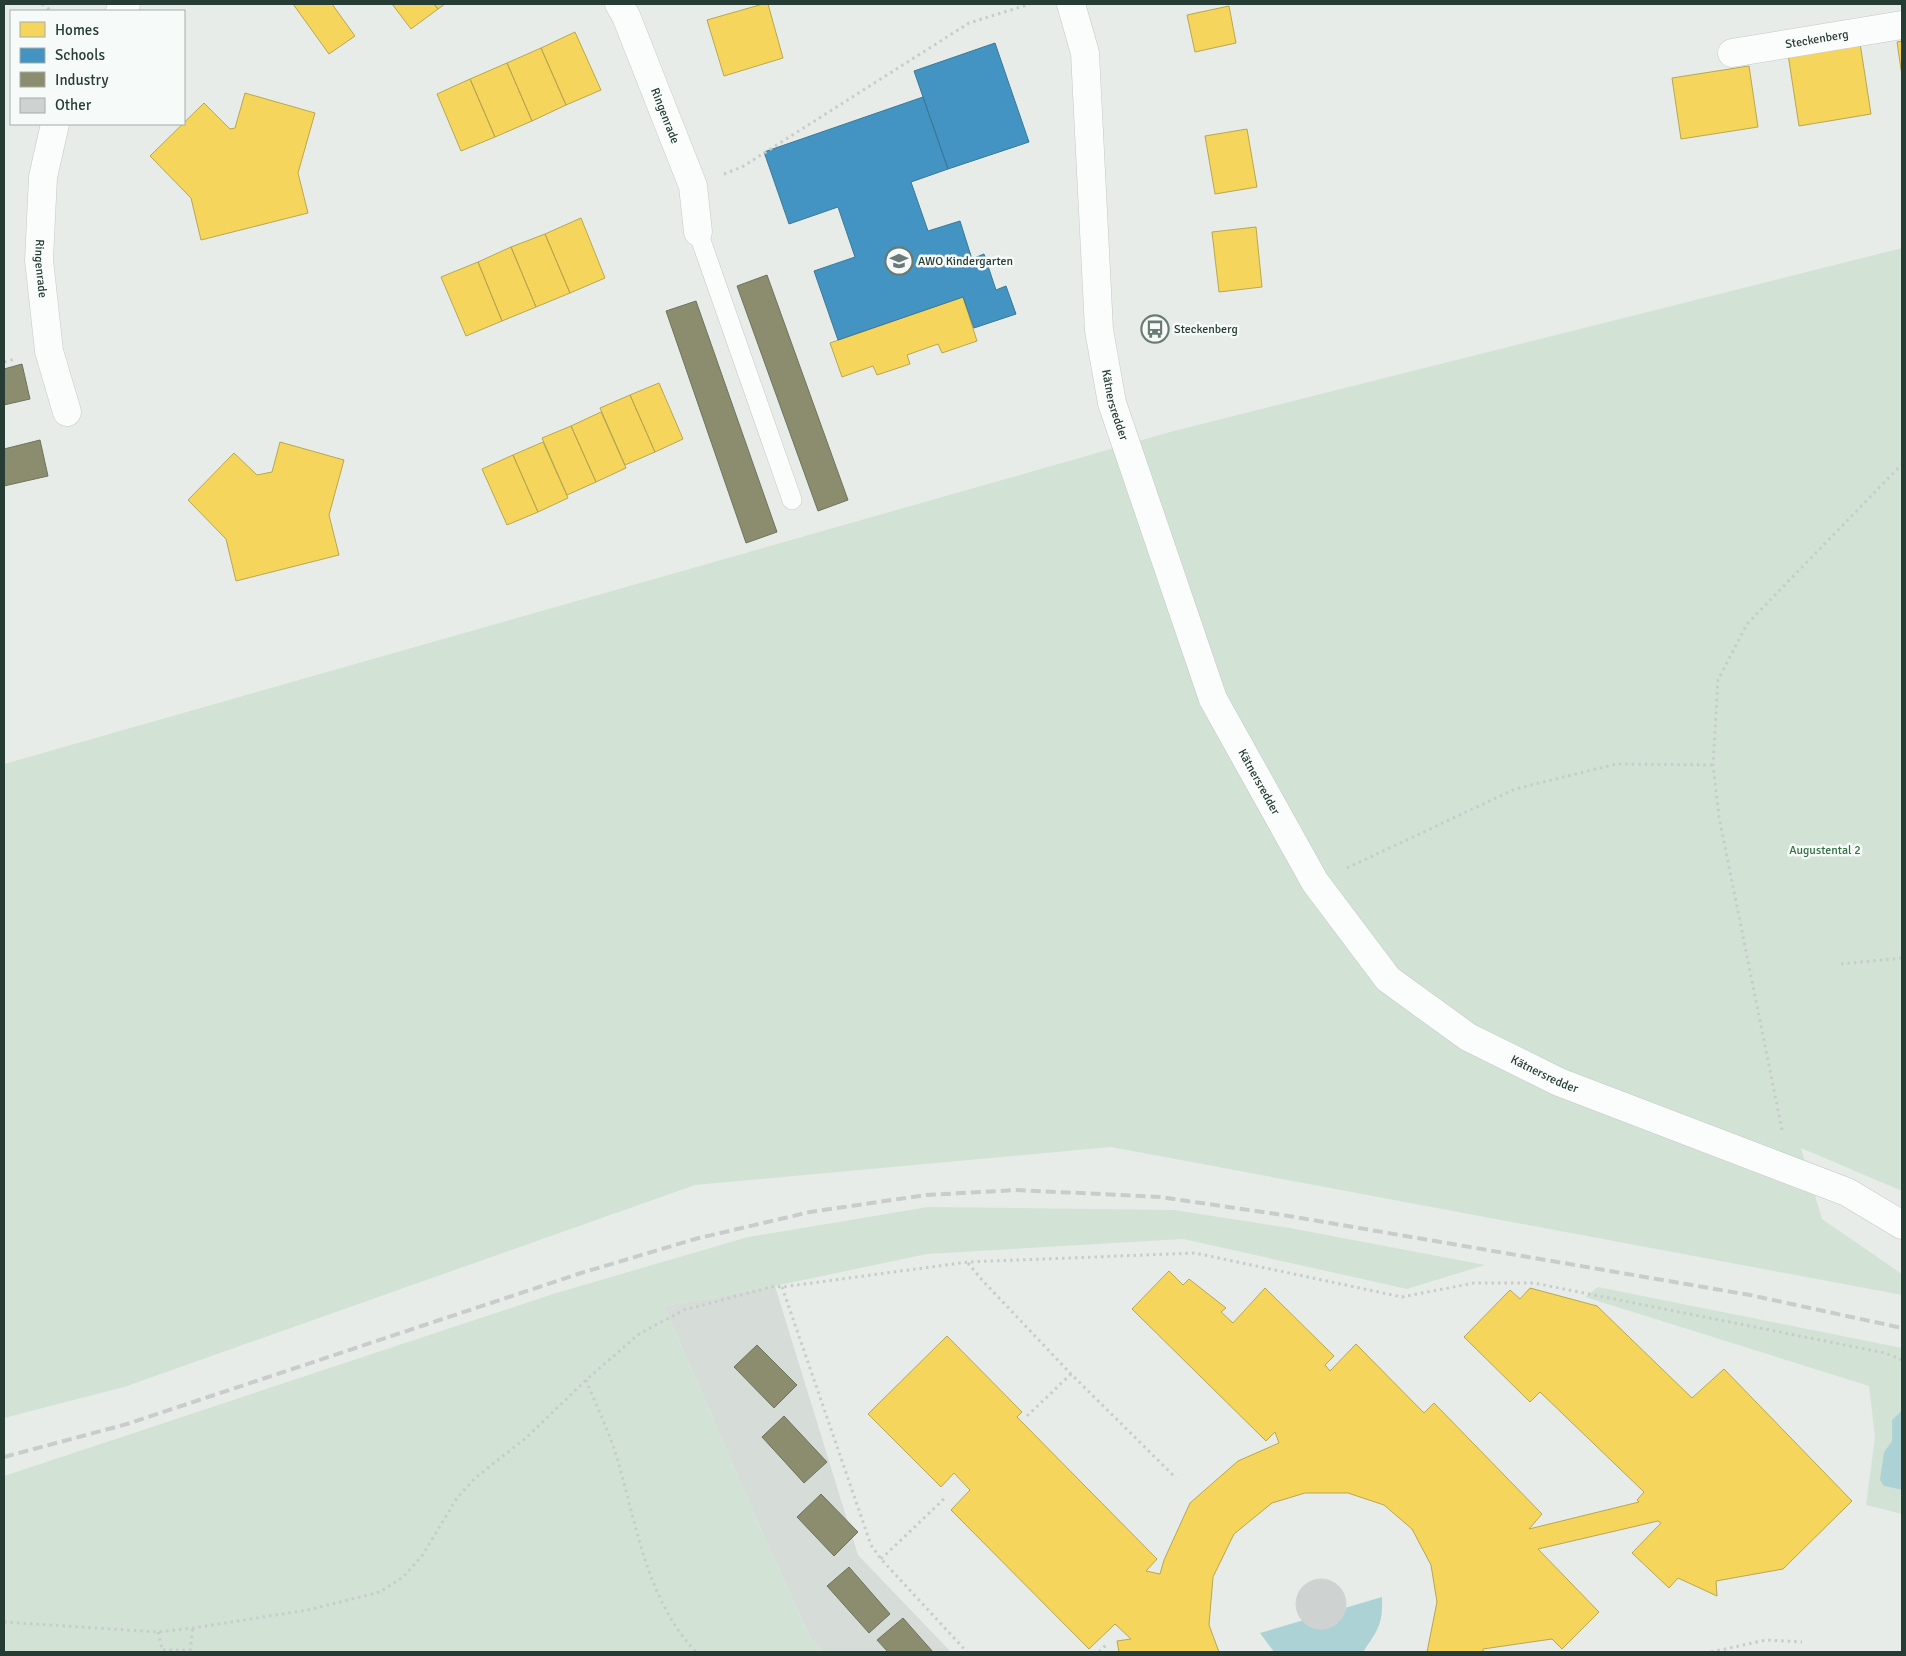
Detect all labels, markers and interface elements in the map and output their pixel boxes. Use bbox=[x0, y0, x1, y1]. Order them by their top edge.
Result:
legend bbox=[10, 10, 185, 125]
text: Homes bbox=[55, 21, 99, 39]
street label: Steckenberg bbox=[1784, 26, 1850, 52]
text: Schools bbox=[55, 46, 106, 64]
text: Industry bbox=[55, 71, 108, 89]
street label: Ringenrade bbox=[648, 86, 683, 146]
text: Other bbox=[55, 96, 92, 114]
street label: Ringenrade bbox=[31, 239, 51, 299]
school or university icon: AWO Kindergarten bbox=[884, 246, 914, 276]
place label: AWO Kindergarten bbox=[918, 254, 1013, 269]
bus stop icon: Steckenberg bbox=[1140, 314, 1170, 344]
place label: Steckenberg bbox=[1174, 322, 1238, 337]
street label: Kätnersredder bbox=[1099, 368, 1132, 443]
street label: Kätnersredder bbox=[1235, 746, 1284, 818]
park label: Augustental 2 bbox=[1789, 843, 1861, 858]
street label: Kätnersredder bbox=[1508, 1052, 1581, 1096]

